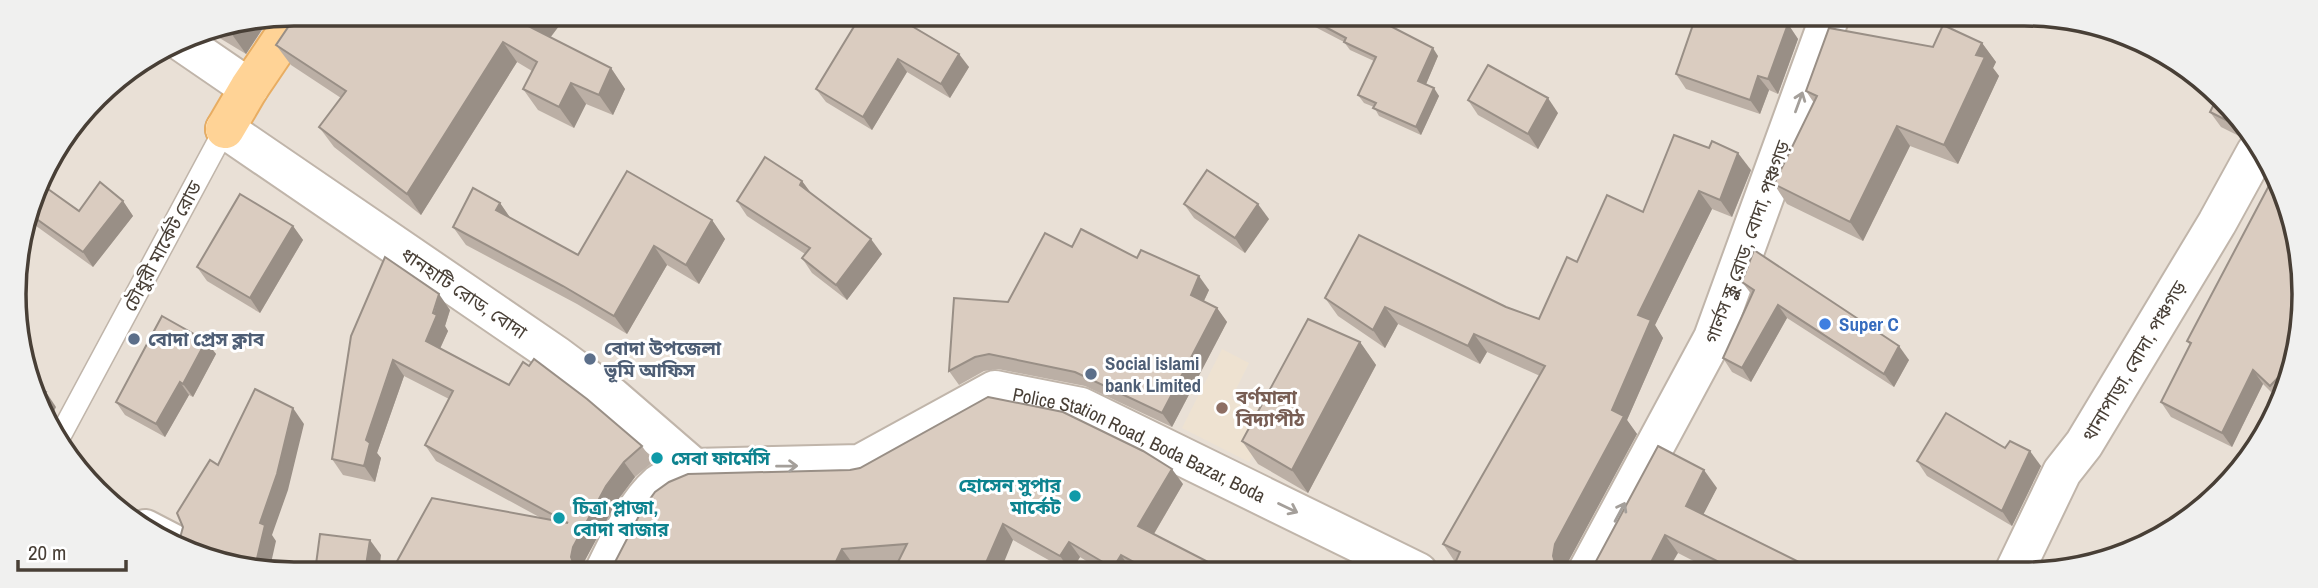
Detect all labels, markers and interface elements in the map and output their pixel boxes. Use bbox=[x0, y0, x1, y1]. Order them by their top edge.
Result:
one-way arrow bbox=[1794, 92, 1806, 114]
street label: গার্লস স্কুল রোড, বোদা, পঞ্চগড় bbox=[1698, 136, 1796, 347]
street label: চৌধুরী মার্কেট রোড bbox=[117, 176, 208, 316]
street label: ধানহাটি রোড, বোদা bbox=[396, 241, 533, 345]
street label: থানাপাড়া, বোদা, পঞ্চগড় bbox=[2076, 276, 2192, 446]
place label: Super C bbox=[1839, 311, 1899, 337]
marker: Super C bbox=[1817, 316, 1833, 332]
place label: বোদা প্রেস ক্লাব bbox=[148, 326, 265, 352]
marker: বোদা প্রেস ক্লাব bbox=[126, 331, 142, 347]
place label: বোদা উপজেলা ভূমি আফিস bbox=[603, 335, 722, 383]
place label: Social islami bank Limited bbox=[1105, 350, 1201, 398]
marker: বোদা উপজেলা ভূমি আফিস bbox=[582, 351, 598, 367]
marker: Social islami bank Limited bbox=[1083, 366, 1099, 382]
street label: Police Station Road, Boda Bazar, Boda bbox=[1011, 381, 1270, 508]
place label: বর্ণমালা বিদ্যাপীঠ bbox=[1235, 384, 1305, 432]
marker: বর্ণমালা বিদ্যাপীঠ bbox=[1214, 400, 1230, 416]
place label: সেবা ফার্মেসি bbox=[671, 445, 771, 471]
marker: সেবা ফার্মেসি bbox=[649, 450, 665, 466]
one-way arrow bbox=[775, 459, 798, 473]
place label: হোসেন সুপার মার্কেট bbox=[958, 472, 1062, 520]
marker: হোসেন সুপার মার্কেট bbox=[1067, 488, 1083, 504]
place label: চিত্রা প্লাজা, বোদা বাজার bbox=[572, 494, 669, 542]
one-way arrow bbox=[1277, 502, 1298, 515]
one-way arrow bbox=[1613, 502, 1627, 522]
marker: চিত্রা প্লাজা, বোদা বাজার bbox=[551, 510, 567, 526]
scale bar bbox=[18, 528, 126, 572]
text: 20 m bbox=[28, 538, 66, 567]

